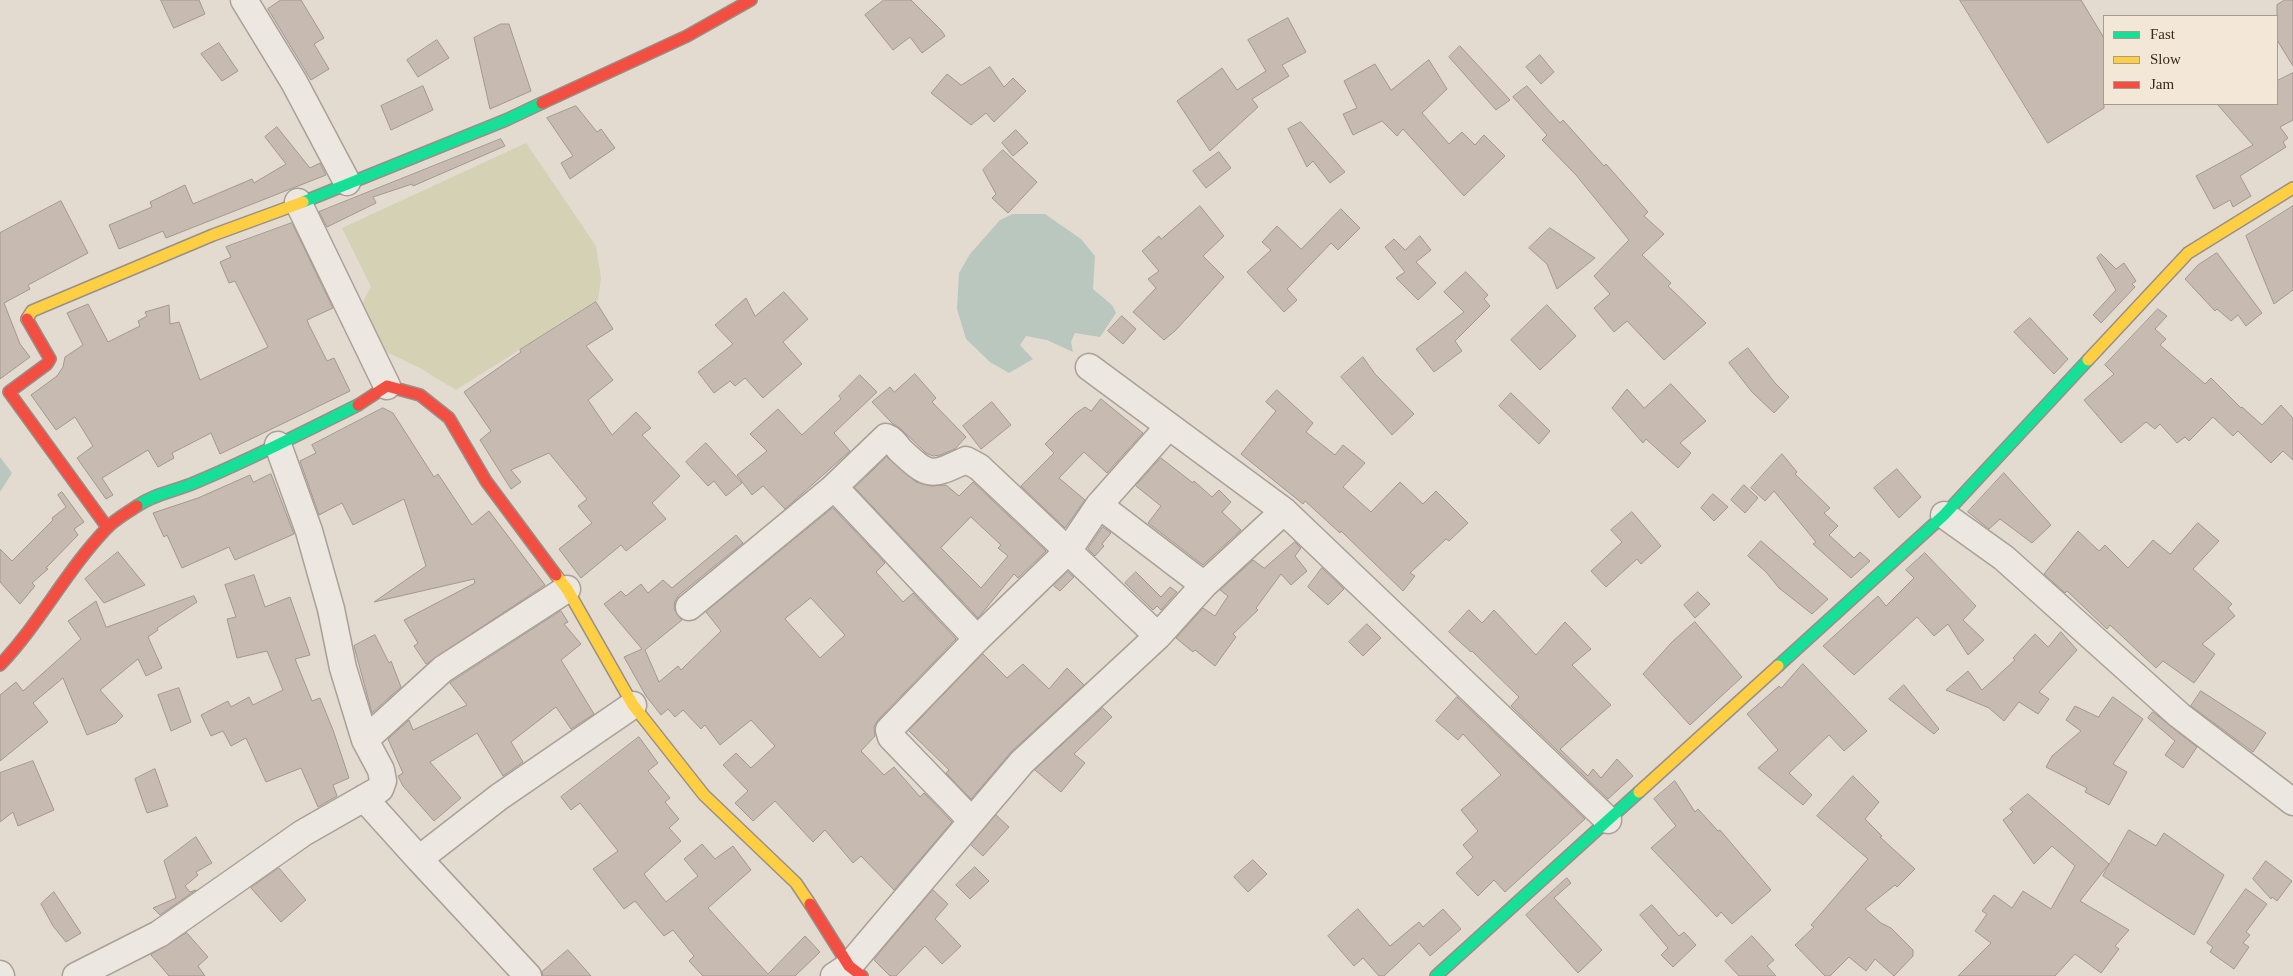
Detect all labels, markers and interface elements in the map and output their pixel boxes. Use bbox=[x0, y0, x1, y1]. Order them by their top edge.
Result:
legend bbox=[2103, 15, 2278, 105]
text: Fast bbox=[2150, 26, 2175, 42]
text: Slow bbox=[2150, 51, 2181, 67]
text: Jam bbox=[2150, 76, 2174, 92]

